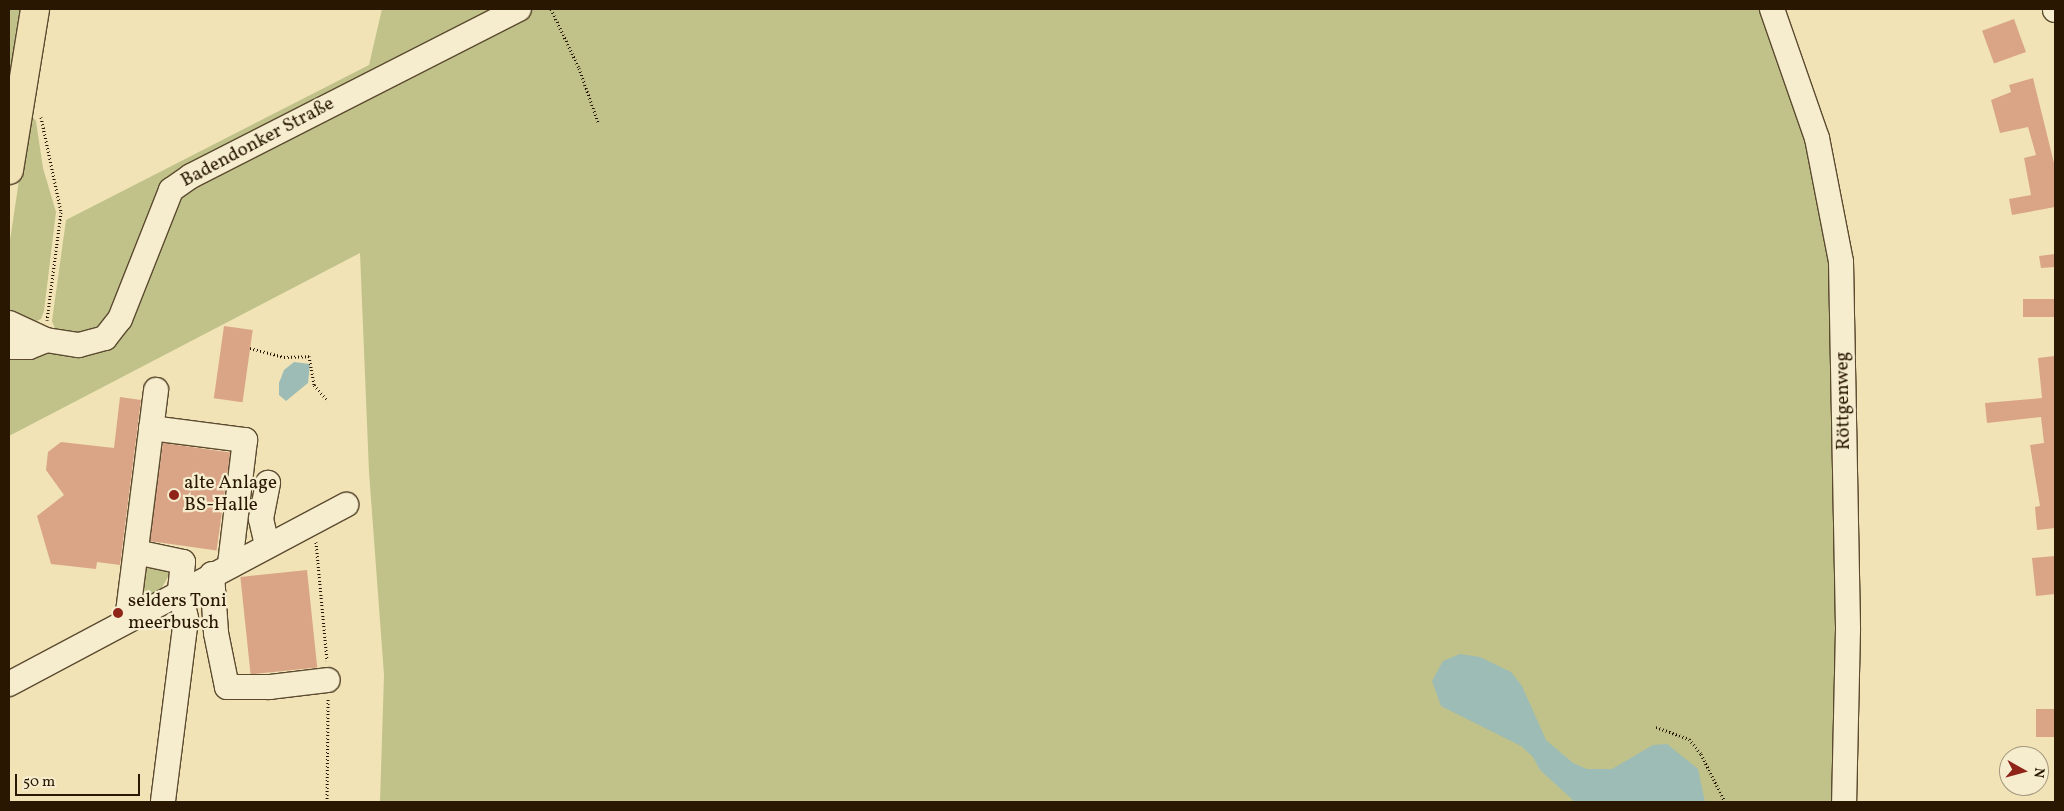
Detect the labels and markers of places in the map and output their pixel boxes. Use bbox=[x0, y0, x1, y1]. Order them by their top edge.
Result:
place label: alte Anlage BS-Halle bbox=[184, 473, 277, 517]
marker: alte Anlage BS-Halle bbox=[168, 489, 180, 501]
place label: selders Toni meerbusch bbox=[128, 591, 227, 635]
marker: selders Toni meerbusch bbox=[112, 607, 124, 619]

